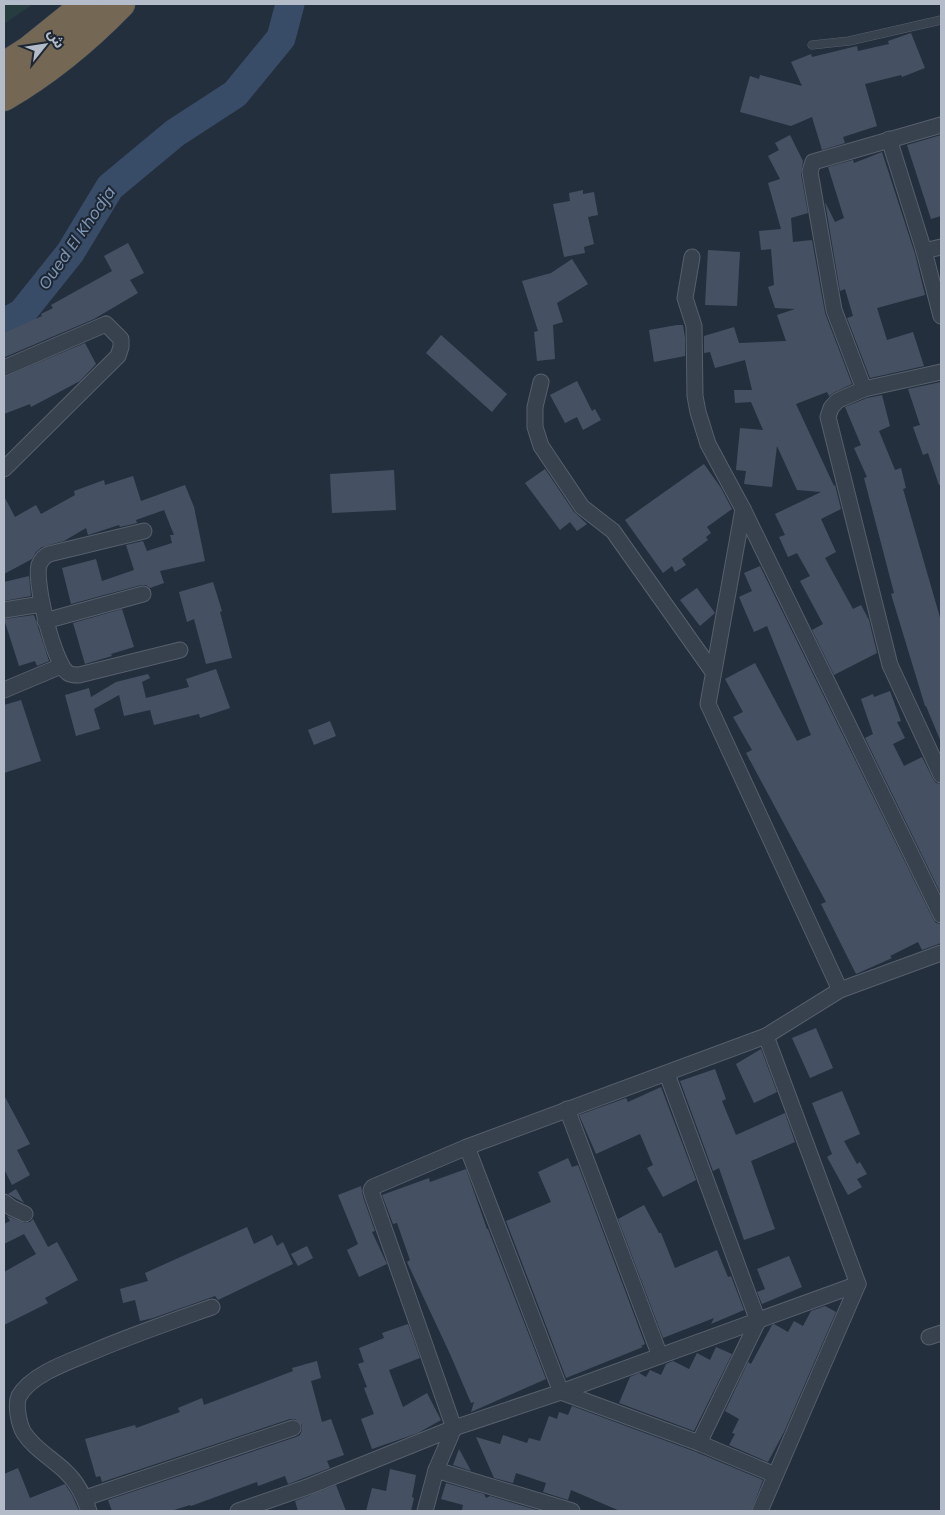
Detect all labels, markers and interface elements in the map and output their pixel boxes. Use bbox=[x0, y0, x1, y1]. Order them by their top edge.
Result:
north arrow bbox=[20, 20, 70, 70]
text: ش bbox=[43, 25, 70, 52]
water label: Oued El Khodja bbox=[33, 182, 121, 294]

